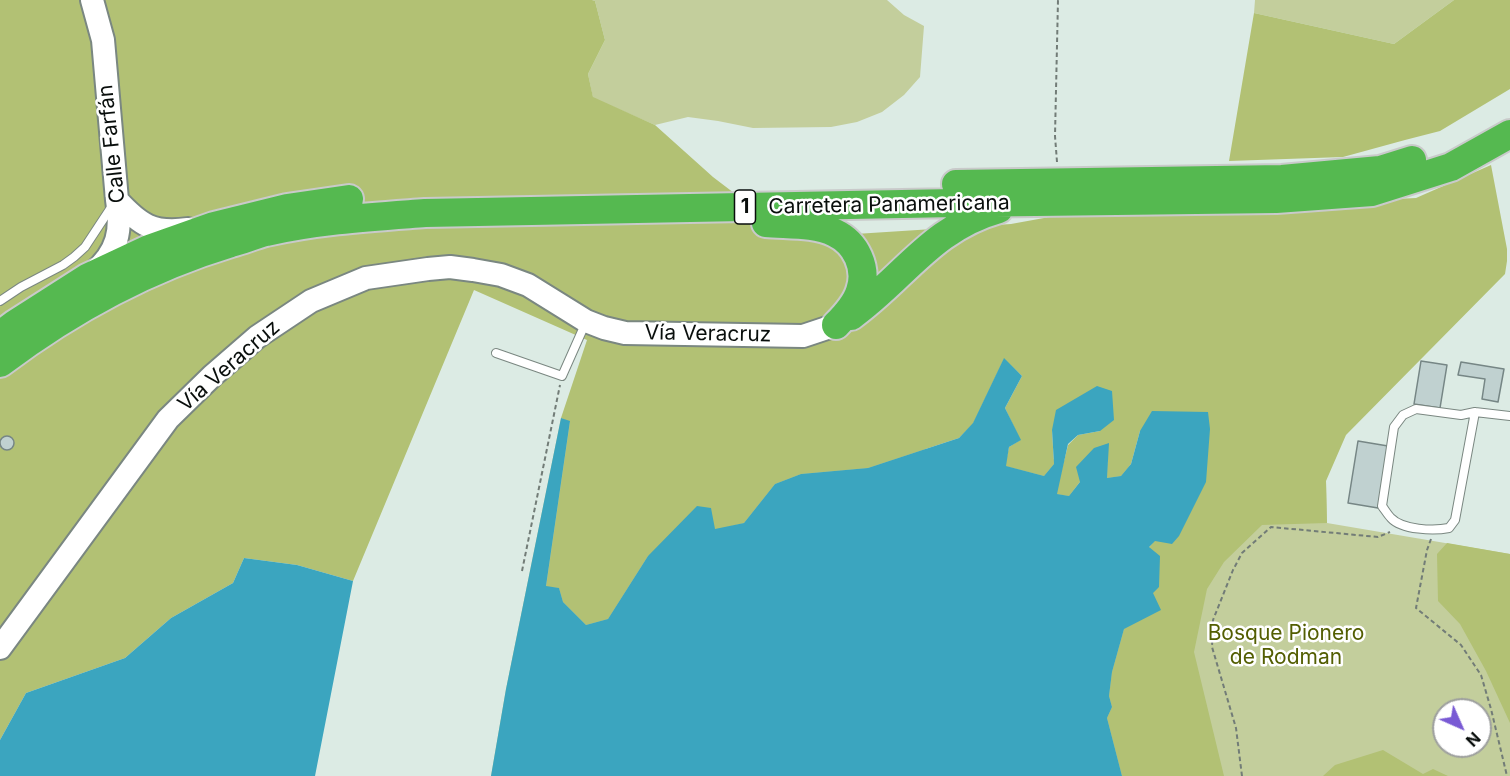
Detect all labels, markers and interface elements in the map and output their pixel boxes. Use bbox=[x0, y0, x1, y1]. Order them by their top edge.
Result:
street label: Calle Farfán bbox=[93, 84, 131, 204]
road number: 1 bbox=[734, 190, 756, 224]
street label: Carretera Panamericana bbox=[768, 190, 1010, 220]
street label: Vía Veracruz bbox=[173, 315, 285, 417]
street label: Vía Veracruz bbox=[645, 320, 771, 348]
park label: Bosque Pionero de Rodman bbox=[1208, 621, 1364, 671]
north arrow bbox=[1432, 698, 1492, 758]
text: N bbox=[1462, 728, 1485, 751]

